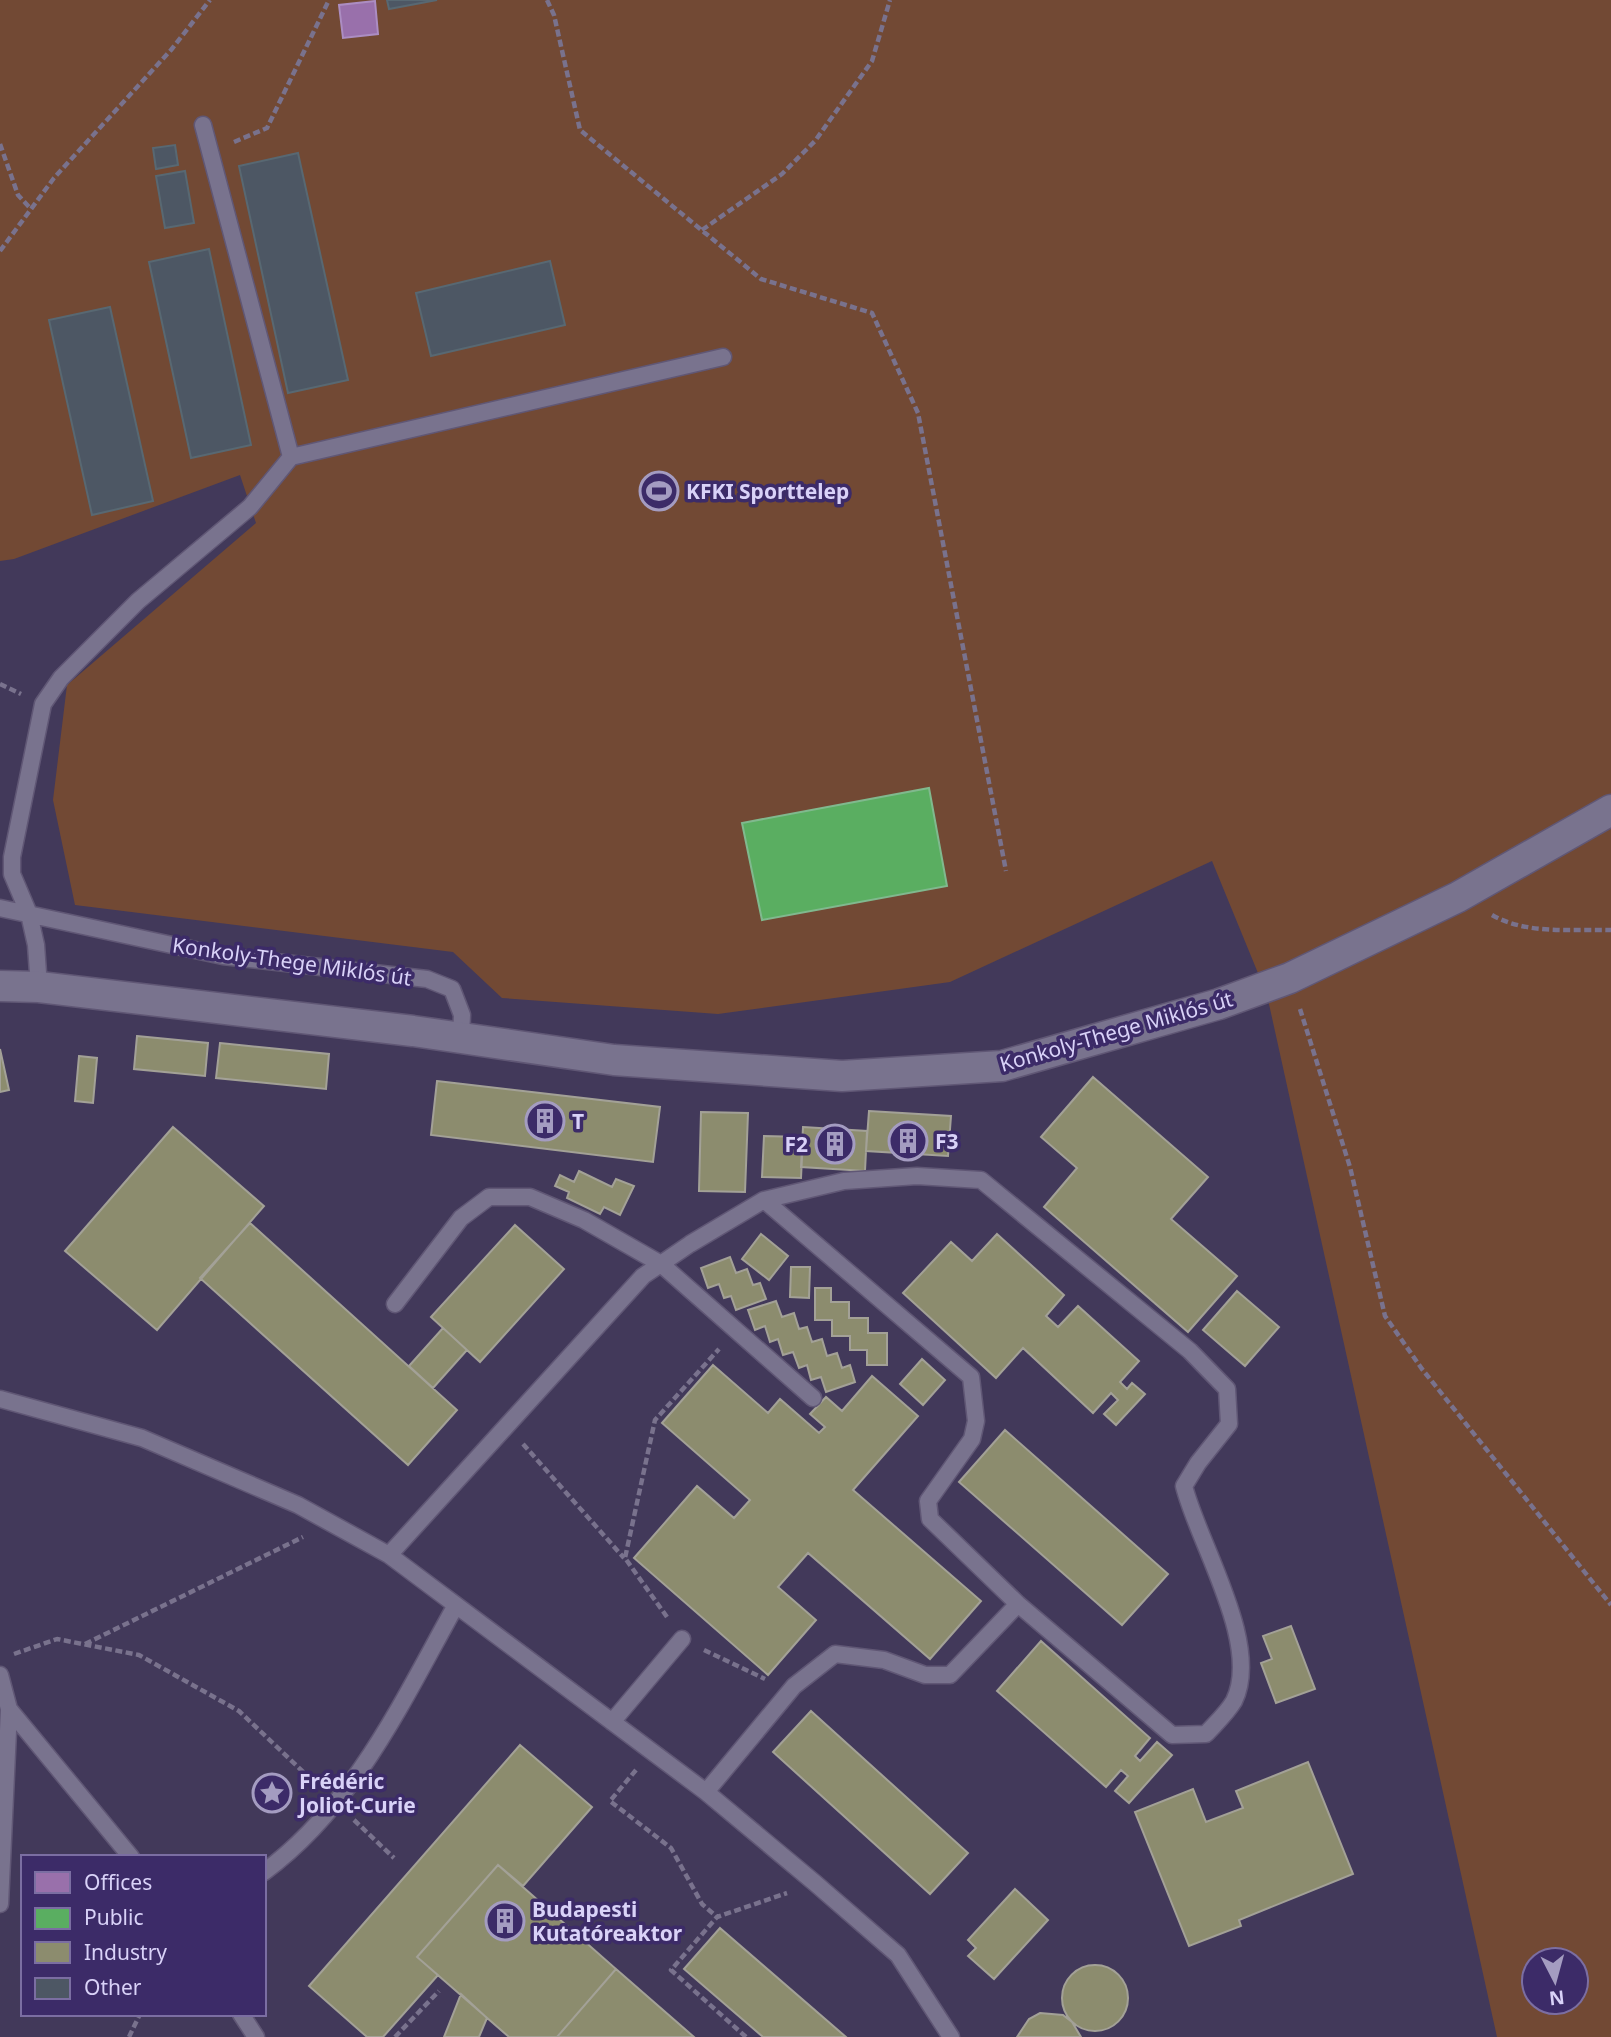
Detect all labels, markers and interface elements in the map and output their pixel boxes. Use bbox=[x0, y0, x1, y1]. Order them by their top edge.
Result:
sports icon: KFKI Sporttelep bbox=[638, 470, 680, 512]
place label: KFKI Sporttelep bbox=[686, 477, 849, 505]
street label: Konkoly-Thege Miklós út bbox=[171, 930, 414, 992]
street label: Konkoly-Thege Miklós út bbox=[996, 984, 1236, 1078]
building icon: T bbox=[524, 1100, 566, 1142]
place label: T bbox=[572, 1107, 584, 1135]
building icon: F3 bbox=[887, 1120, 929, 1162]
building icon: F2 bbox=[814, 1123, 856, 1165]
place label: F3 bbox=[935, 1127, 959, 1155]
place label: F2 bbox=[784, 1130, 808, 1158]
place label: Frédéric Joliot-Curie bbox=[297, 1767, 416, 1819]
place icon: Frédéric Joliot-Curie bbox=[251, 1772, 293, 1814]
legend bbox=[21, 1855, 266, 2016]
text: Offices bbox=[84, 1868, 152, 1896]
place label: Budapesti Kutatóreaktor bbox=[532, 1895, 683, 1947]
building icon: Budapesti Kutatóreaktor bbox=[484, 1900, 526, 1942]
text: Public bbox=[84, 1903, 144, 1931]
text: Industry bbox=[84, 1938, 167, 1966]
north arrow bbox=[1520, 1946, 1590, 2016]
text: Other bbox=[84, 1973, 142, 2001]
text: N bbox=[1548, 1984, 1566, 2012]

